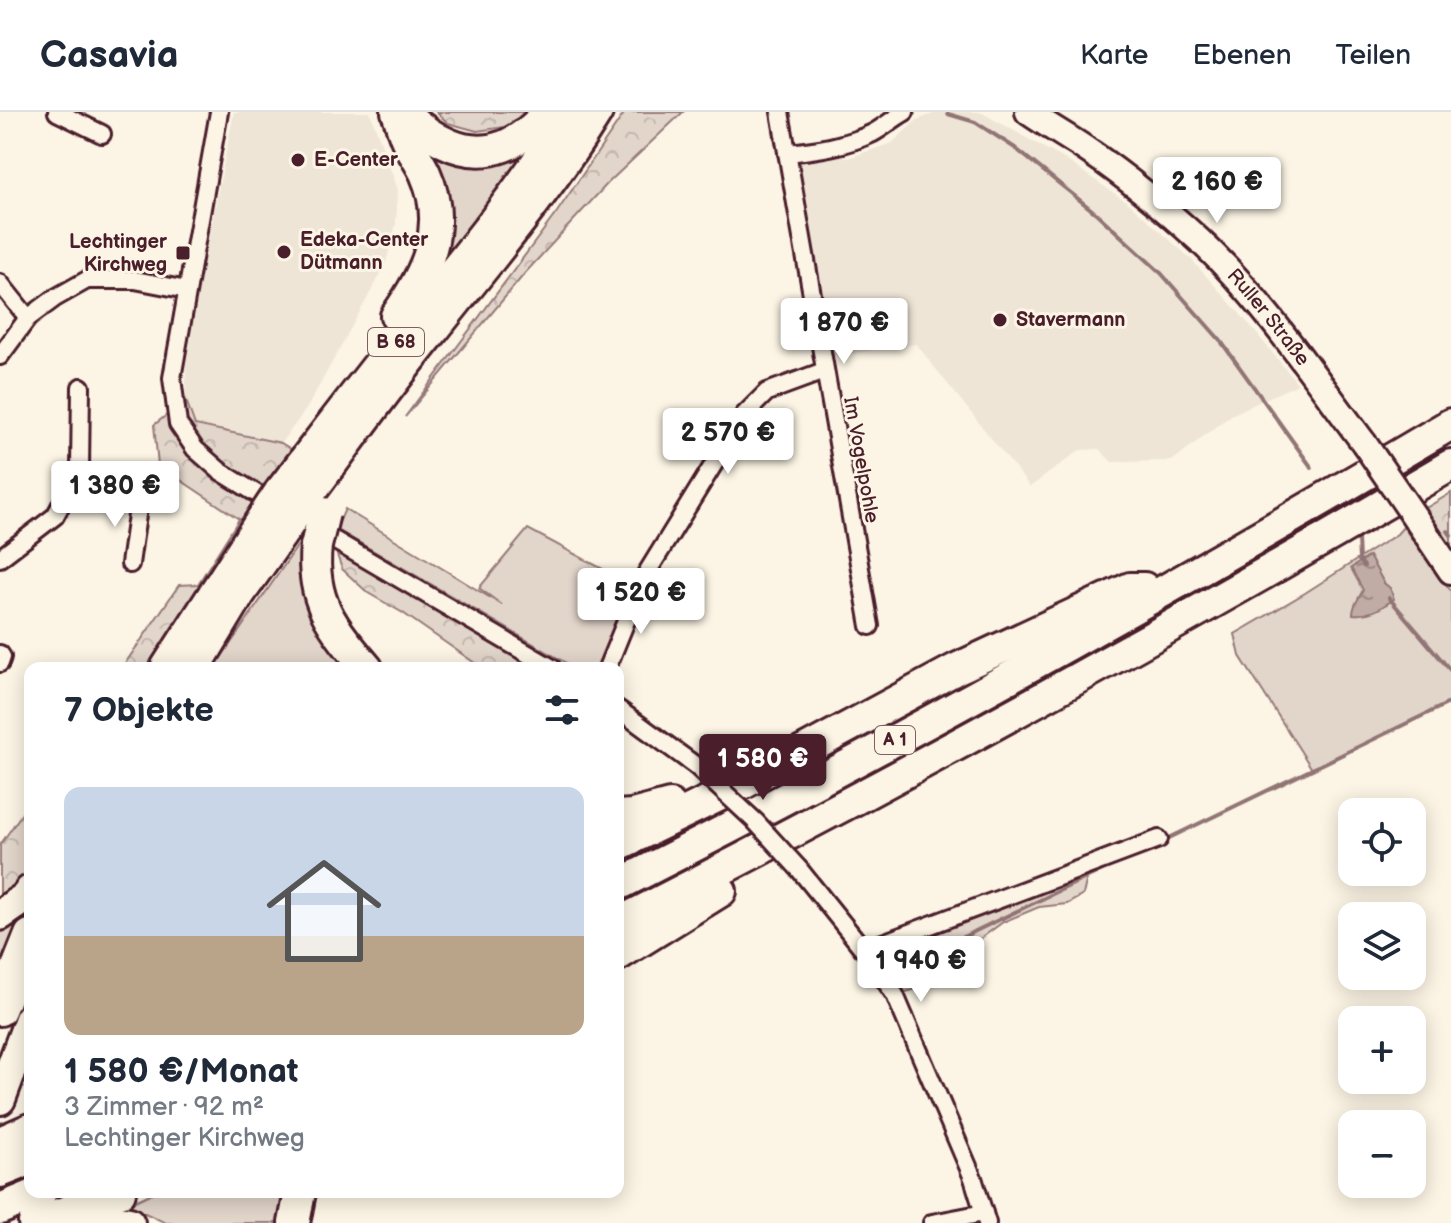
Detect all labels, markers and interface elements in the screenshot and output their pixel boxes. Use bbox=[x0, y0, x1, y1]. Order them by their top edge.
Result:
text: Casavia bbox=[40, 33, 178, 78]
text: Karte bbox=[1080, 39, 1148, 72]
text: Ebenen bbox=[1192, 39, 1292, 72]
text: Teilen bbox=[1336, 39, 1411, 72]
place label: E-Center bbox=[314, 148, 399, 172]
marker: E-Center bbox=[289, 151, 307, 169]
pin: 2 160 € bbox=[1143, 157, 1291, 225]
text: 2 160 € bbox=[1171, 167, 1263, 198]
place label: Edeka-Center Dütmann bbox=[300, 228, 429, 275]
place label: Lechtinger Kirchweg bbox=[69, 230, 168, 277]
marker: Edeka-Center Dütmann bbox=[275, 243, 293, 261]
marker: Lechtinger Kirchweg bbox=[174, 244, 192, 262]
street label: Ruller Straße bbox=[1222, 264, 1315, 371]
pin: 1 870 € bbox=[770, 298, 918, 366]
text: 1 870 € bbox=[799, 308, 889, 339]
place label: Stavermann bbox=[1016, 308, 1125, 332]
marker: Stavermann bbox=[991, 311, 1009, 329]
road number: B 68 bbox=[368, 328, 424, 356]
street label: Im Vogelpohle bbox=[838, 395, 884, 525]
pin: 2 570 € bbox=[654, 408, 802, 476]
text: 2 570 € bbox=[681, 418, 775, 449]
pin: 1 380 € bbox=[41, 461, 189, 529]
text: 1 380 € bbox=[69, 471, 161, 502]
pin: 1 520 € bbox=[567, 568, 715, 636]
text: 1 520 € bbox=[596, 578, 686, 609]
icon: filters bbox=[540, 688, 584, 732]
text: 7 Objekte bbox=[64, 690, 214, 731]
road number: A 1 bbox=[875, 726, 915, 754]
pin: 1 580 € bbox=[689, 734, 837, 802]
text: 1 580 € bbox=[717, 744, 809, 775]
map controls bbox=[1338, 798, 1426, 1198]
button: locate bbox=[1338, 798, 1426, 886]
icon: home bbox=[252, 839, 396, 983]
button: layers bbox=[1338, 902, 1426, 990]
pin: 1 940 € bbox=[847, 936, 995, 1004]
text: 1 940 € bbox=[875, 946, 967, 977]
button: + bbox=[1338, 1006, 1426, 1094]
text: 1 580 €/Monat bbox=[64, 1051, 298, 1092]
text: 3 Zimmer · 92 m² bbox=[64, 1092, 264, 1123]
button: − bbox=[1338, 1110, 1426, 1198]
text: Lechtinger Kirchweg bbox=[64, 1123, 305, 1154]

